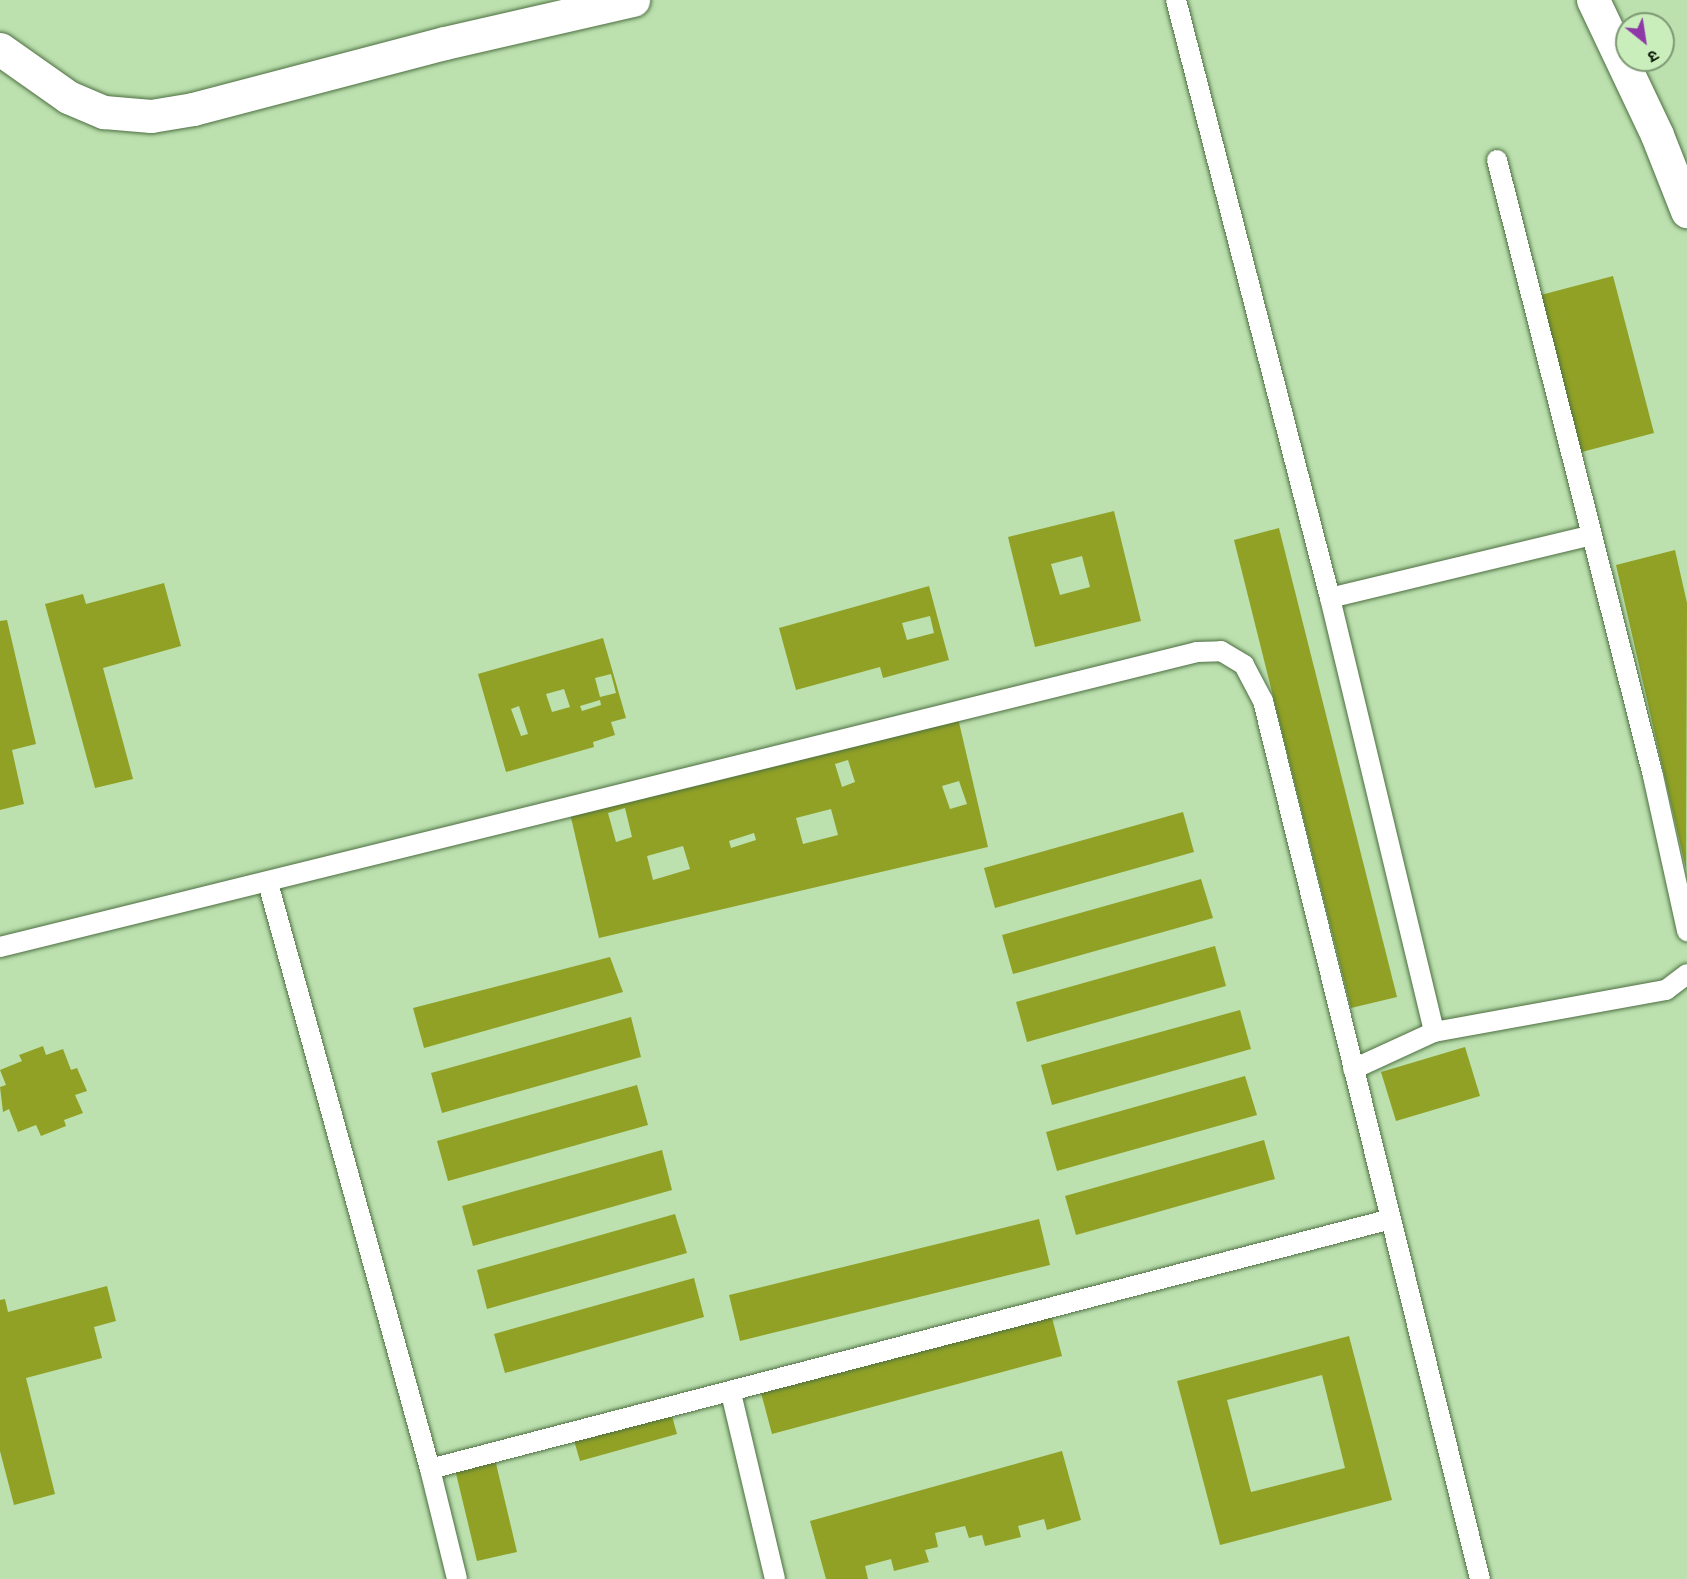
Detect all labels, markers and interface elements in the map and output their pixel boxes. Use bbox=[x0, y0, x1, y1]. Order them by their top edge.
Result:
north arrow bbox=[1615, 12, 1675, 72]
text: उ bbox=[1644, 45, 1662, 67]

